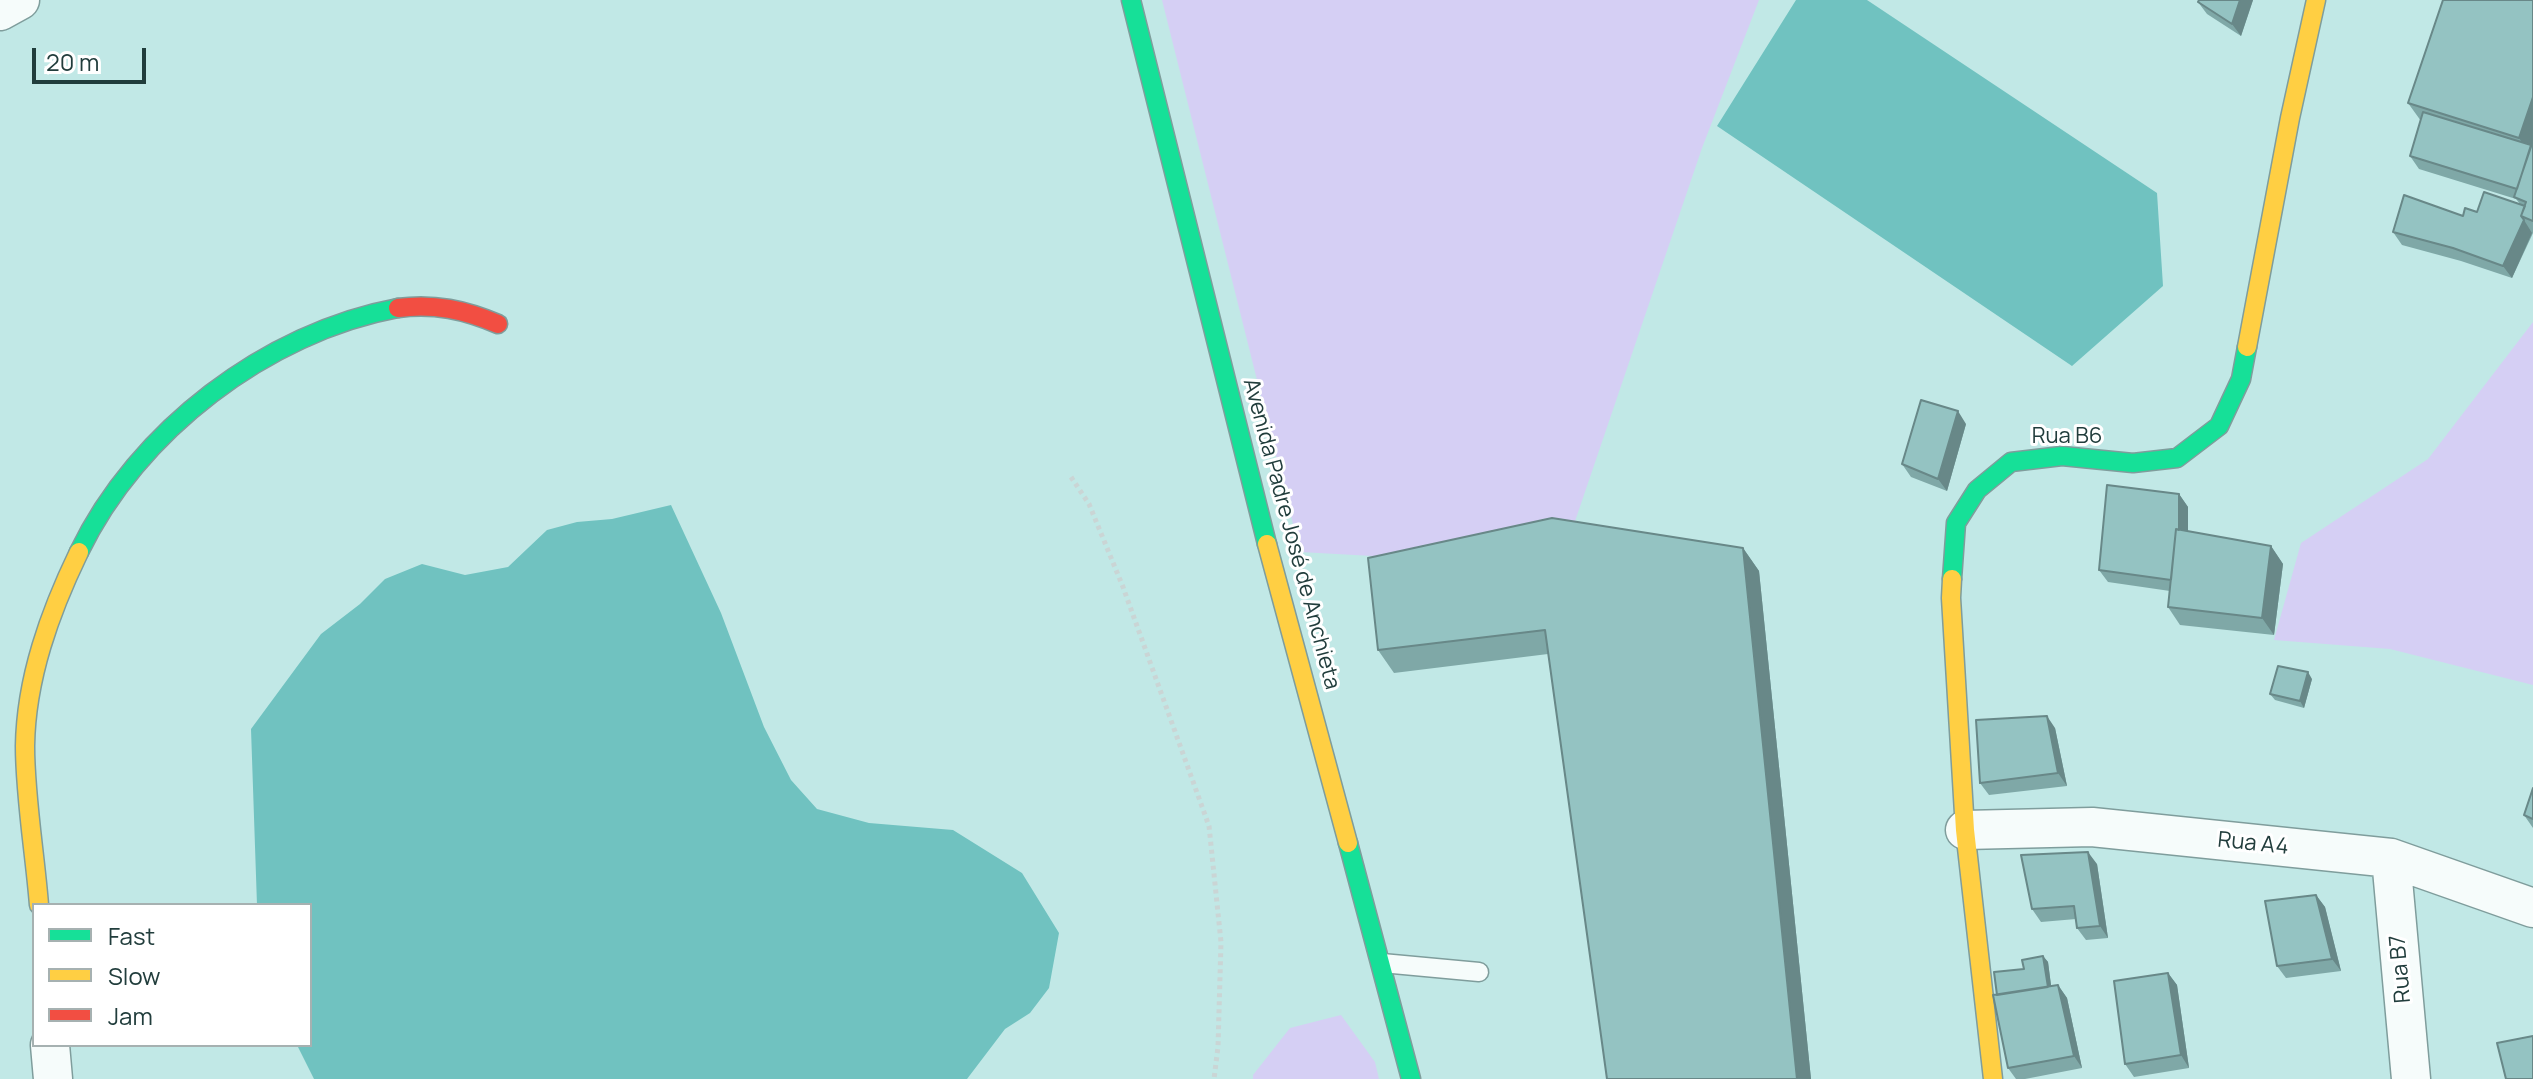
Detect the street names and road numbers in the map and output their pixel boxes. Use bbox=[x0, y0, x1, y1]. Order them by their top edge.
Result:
street label: Avenida Padre José de Anchieta bbox=[1237, 376, 1345, 692]
street label: Rua B6 bbox=[2032, 424, 2102, 450]
street label: Rua A4 bbox=[2216, 827, 2290, 861]
street label: Rua B7 bbox=[2385, 934, 2417, 1004]

